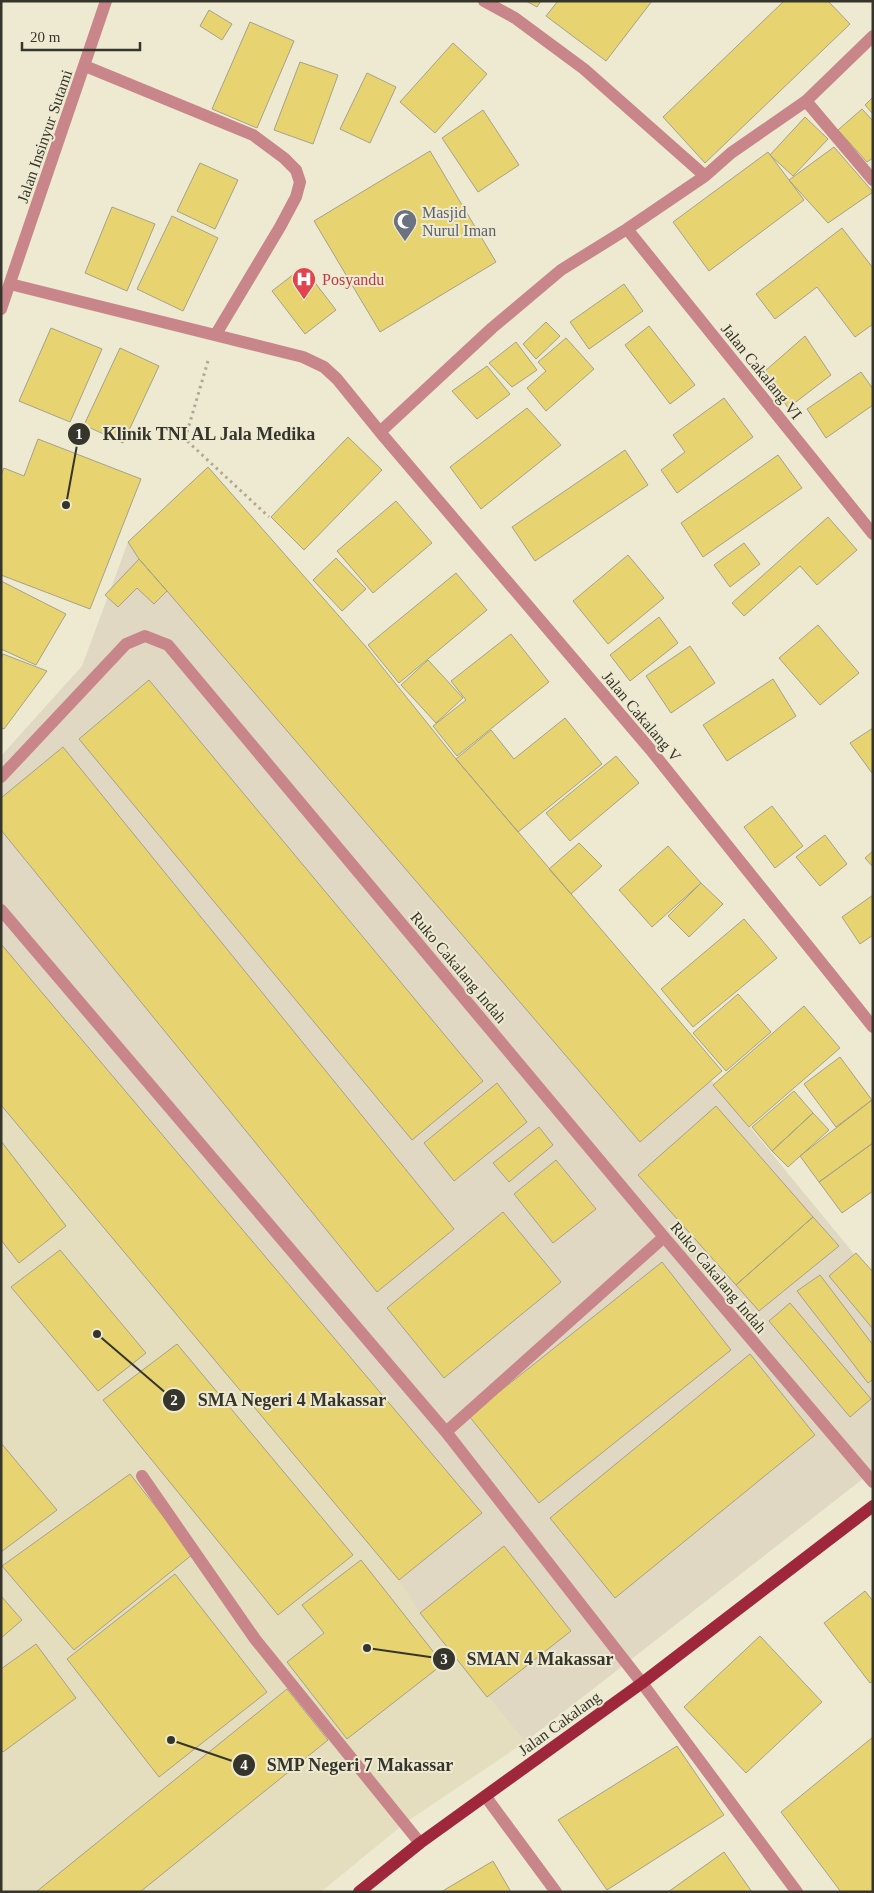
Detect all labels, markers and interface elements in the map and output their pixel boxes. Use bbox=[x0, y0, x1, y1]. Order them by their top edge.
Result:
scale bar bbox=[22, 20, 140, 52]
text: 20 m bbox=[30, 29, 61, 45]
street label: Jalan Insinyur Sutami bbox=[14, 67, 76, 205]
place label: Masjid Nurul Iman bbox=[422, 204, 496, 239]
mosque icon: Masjid Nurul Iman bbox=[392, 208, 418, 242]
hospital icon: Posyandu bbox=[291, 266, 317, 300]
place label: Posyandu bbox=[322, 271, 384, 289]
street label: Jalan Cakalang VI bbox=[717, 320, 805, 423]
callout: Klinik TNI AL Jala Medika bbox=[66, 417, 326, 450]
text: Klinik TNI AL Jala Medika bbox=[103, 424, 315, 444]
text: 1 bbox=[75, 426, 83, 442]
street label: Jalan Cakalang V bbox=[598, 668, 685, 766]
street label: Ruko Cakalang Indah bbox=[406, 908, 510, 1027]
street label: Ruko Cakalang Indah bbox=[666, 1218, 770, 1337]
callout: SMA Negeri 4 Makassar bbox=[162, 1383, 396, 1416]
text: SMA Negeri 4 Makassar bbox=[198, 1390, 386, 1410]
text: 2 bbox=[170, 1392, 178, 1408]
callout: SMAN 4 Makassar bbox=[432, 1643, 624, 1676]
text: SMAN 4 Makassar bbox=[467, 1649, 614, 1669]
text: 3 bbox=[440, 1651, 448, 1667]
street label: Jalan Cakalang bbox=[515, 1688, 604, 1760]
callout: SMP Negeri 7 Makassar bbox=[231, 1749, 464, 1782]
text: SMP Negeri 7 Makassar bbox=[267, 1755, 453, 1775]
text: 4 bbox=[240, 1757, 248, 1773]

